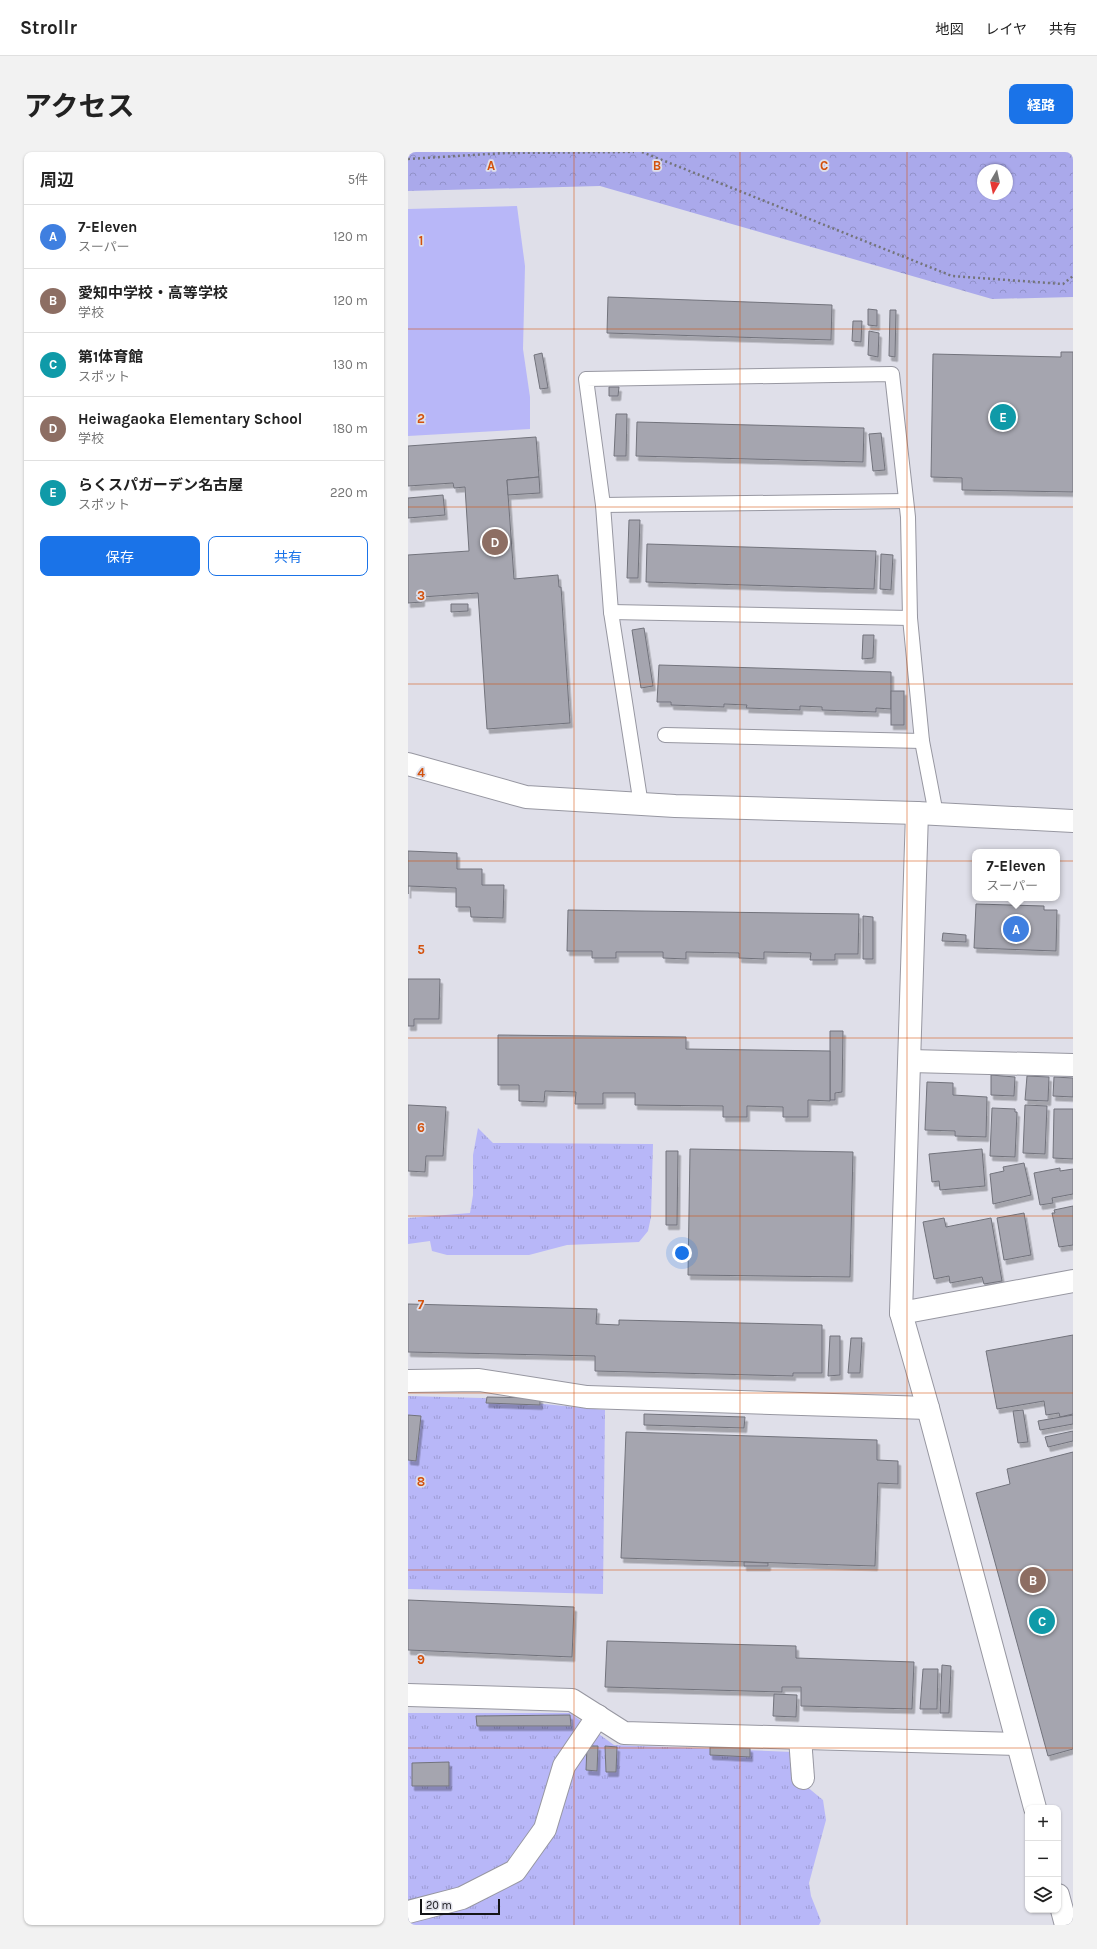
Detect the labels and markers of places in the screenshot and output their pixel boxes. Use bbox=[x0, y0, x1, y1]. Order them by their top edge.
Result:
pin: E bbox=[990, 402, 1016, 432]
pin: D bbox=[482, 527, 508, 557]
pin: A bbox=[1003, 914, 1029, 944]
pin: B bbox=[1020, 1565, 1046, 1595]
pin: C bbox=[1029, 1606, 1055, 1636]

